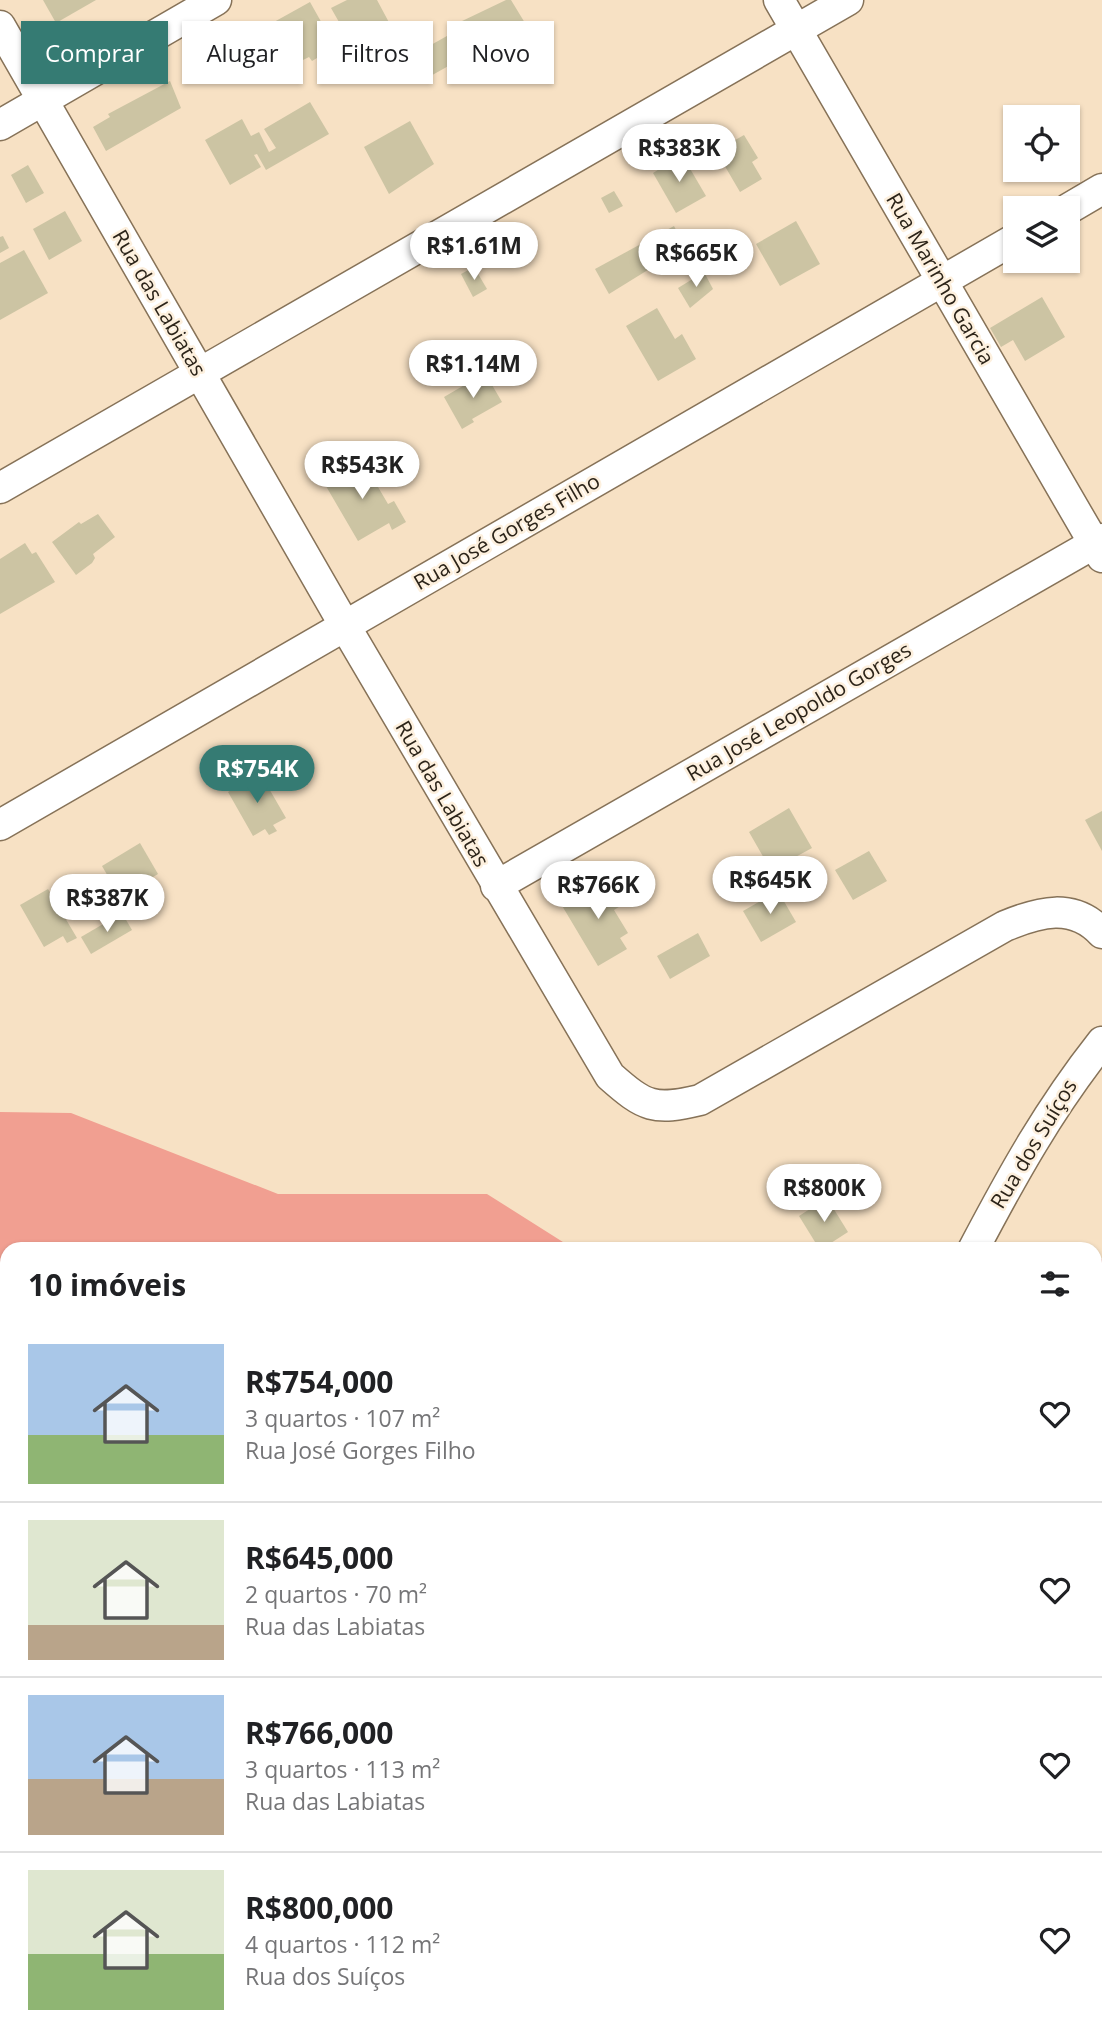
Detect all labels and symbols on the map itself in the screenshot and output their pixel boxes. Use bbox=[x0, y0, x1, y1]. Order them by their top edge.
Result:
pin: R$383K bbox=[622, 124, 736, 184]
street label: Rua Marinho Garcia bbox=[880, 188, 1001, 369]
pin: R$1.61M bbox=[409, 222, 539, 282]
street label: Rua das Labiatas bbox=[107, 224, 213, 381]
pin: R$665K bbox=[639, 230, 753, 289]
pin: R$1.14M bbox=[408, 340, 538, 400]
pin: R$543K bbox=[305, 442, 419, 501]
street label: Rua José Gorges Filho bbox=[408, 466, 605, 596]
street label: Rua José Leopoldo Gorges bbox=[681, 635, 916, 787]
street label: Rua das Labiatas bbox=[390, 715, 496, 872]
pin: R$754K bbox=[200, 746, 314, 805]
pin: R$645K bbox=[713, 856, 827, 916]
pin: R$766K bbox=[541, 862, 655, 921]
pin: R$387K bbox=[50, 874, 164, 934]
street label: Rua dos Suíços bbox=[983, 1074, 1083, 1213]
pin: R$800K bbox=[767, 1164, 881, 1224]

